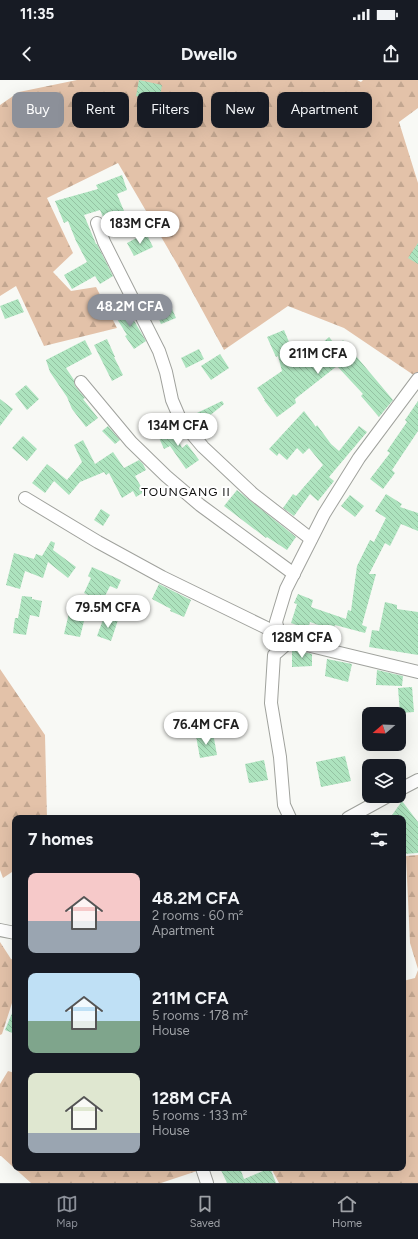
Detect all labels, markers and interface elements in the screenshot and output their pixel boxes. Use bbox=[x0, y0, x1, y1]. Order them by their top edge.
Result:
text: 11:35 bbox=[20, 5, 54, 23]
icon: back bbox=[16, 43, 38, 65]
text: Dwello bbox=[181, 43, 237, 65]
icon: share bbox=[380, 43, 402, 65]
chip: Buy bbox=[12, 92, 64, 128]
chip: Rent bbox=[72, 92, 129, 128]
chip: Filters bbox=[137, 92, 203, 128]
chip: New bbox=[211, 92, 269, 128]
chip: Apartment bbox=[277, 92, 372, 128]
pin: 183M CFA bbox=[99, 211, 181, 245]
text: 183M CFA bbox=[110, 216, 170, 231]
pin: 48.2M CFA bbox=[84, 294, 176, 328]
text: 48.2M CFA bbox=[96, 299, 164, 314]
pin: 211M CFA bbox=[277, 341, 359, 375]
text: 211M CFA bbox=[289, 346, 347, 361]
pin: 134M CFA bbox=[137, 413, 219, 447]
text: 134M CFA bbox=[147, 418, 209, 433]
district label: TOUNGANG II bbox=[141, 485, 231, 499]
pin: 79.5M CFA bbox=[62, 595, 154, 629]
text: 79.5M CFA bbox=[75, 600, 141, 615]
pin: 128M CFA bbox=[261, 625, 343, 659]
text: 128M CFA bbox=[271, 630, 333, 645]
north arrow bbox=[362, 707, 406, 751]
map controls bbox=[362, 707, 406, 803]
pin: 76.4M CFA bbox=[160, 712, 252, 746]
text: 76.4M CFA bbox=[173, 717, 239, 732]
button: layers bbox=[362, 759, 406, 803]
icon: filters bbox=[368, 828, 390, 850]
text: 7 homes bbox=[28, 829, 93, 849]
text: 48.2M CFA bbox=[152, 888, 240, 908]
icon: home bbox=[60, 889, 108, 937]
text: 2 rooms · 60 m² bbox=[152, 908, 243, 923]
text: Apartment bbox=[152, 923, 215, 938]
text: 211M CFA bbox=[152, 988, 229, 1008]
icon: home bbox=[60, 989, 108, 1037]
text: 5 rooms · 178 m² bbox=[152, 1008, 248, 1023]
text: House bbox=[152, 1023, 190, 1038]
text: 128M CFA bbox=[152, 1088, 232, 1108]
icon: home bbox=[60, 1089, 108, 1137]
text: 5 rooms · 133 m² bbox=[152, 1108, 248, 1123]
text: House bbox=[152, 1123, 190, 1138]
tab: Map bbox=[56, 1193, 78, 1230]
tab: Saved bbox=[190, 1193, 220, 1230]
tab: Home bbox=[332, 1193, 362, 1230]

